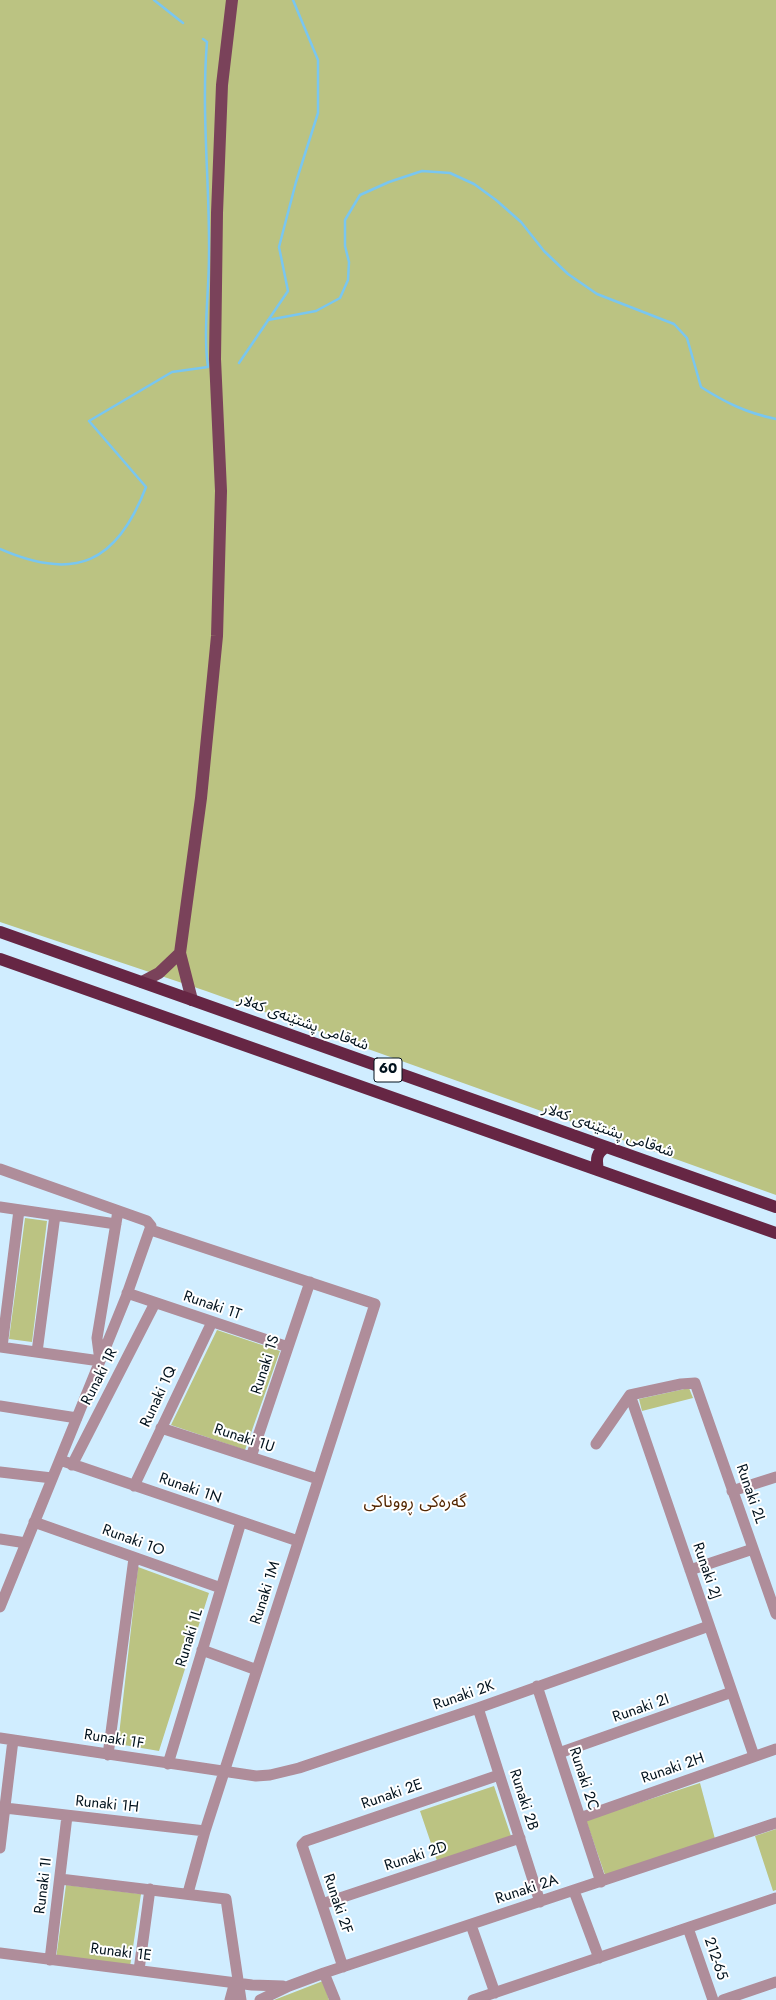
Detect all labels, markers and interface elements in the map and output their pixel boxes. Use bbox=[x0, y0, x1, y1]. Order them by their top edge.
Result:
street label: شەقامی پشتێنەی کەلار bbox=[235, 991, 371, 1055]
road number: 60 bbox=[374, 1058, 402, 1082]
street label: شەقامی پشتێنەی کەلار bbox=[540, 1100, 676, 1162]
street label: Runaki 1T bbox=[181, 1288, 243, 1324]
street label: Runaki 1S bbox=[248, 1333, 284, 1397]
street label: Runaki 1R bbox=[78, 1346, 122, 1408]
street label: Runaki 1Q bbox=[137, 1364, 181, 1430]
street label: Runaki 1U bbox=[211, 1421, 277, 1457]
street label: Runaki 2L bbox=[731, 1462, 769, 1526]
street label: Runaki 1N bbox=[156, 1470, 224, 1508]
district label: گەرەکی ڕووناکی bbox=[364, 1493, 466, 1513]
street label: Runaki 1O bbox=[99, 1521, 167, 1561]
street label: Runaki 2J bbox=[688, 1540, 724, 1602]
street label: Runaki 1M bbox=[247, 1559, 285, 1627]
street label: Runaki 1L bbox=[173, 1607, 207, 1669]
street label: Runaki 2K bbox=[431, 1677, 497, 1715]
street label: Runaki 2I bbox=[610, 1691, 672, 1727]
street label: Runaki 1F bbox=[83, 1726, 145, 1754]
street label: Runaki 2C bbox=[564, 1745, 602, 1813]
street label: Runaki 2H bbox=[639, 1750, 707, 1788]
street label: Runaki 2B bbox=[505, 1767, 541, 1833]
street label: Runaki 2E bbox=[359, 1776, 425, 1814]
street label: Runaki 1H bbox=[74, 1793, 140, 1817]
street label: Runaki 2D bbox=[382, 1838, 450, 1876]
street label: Runaki 1I bbox=[32, 1857, 56, 1915]
street label: Runaki 2A bbox=[493, 1871, 561, 1909]
street label: Runaki 2F bbox=[318, 1872, 356, 1936]
street label: 212-65 bbox=[699, 1935, 731, 1983]
street label: Runaki 1E bbox=[89, 1940, 153, 1966]

